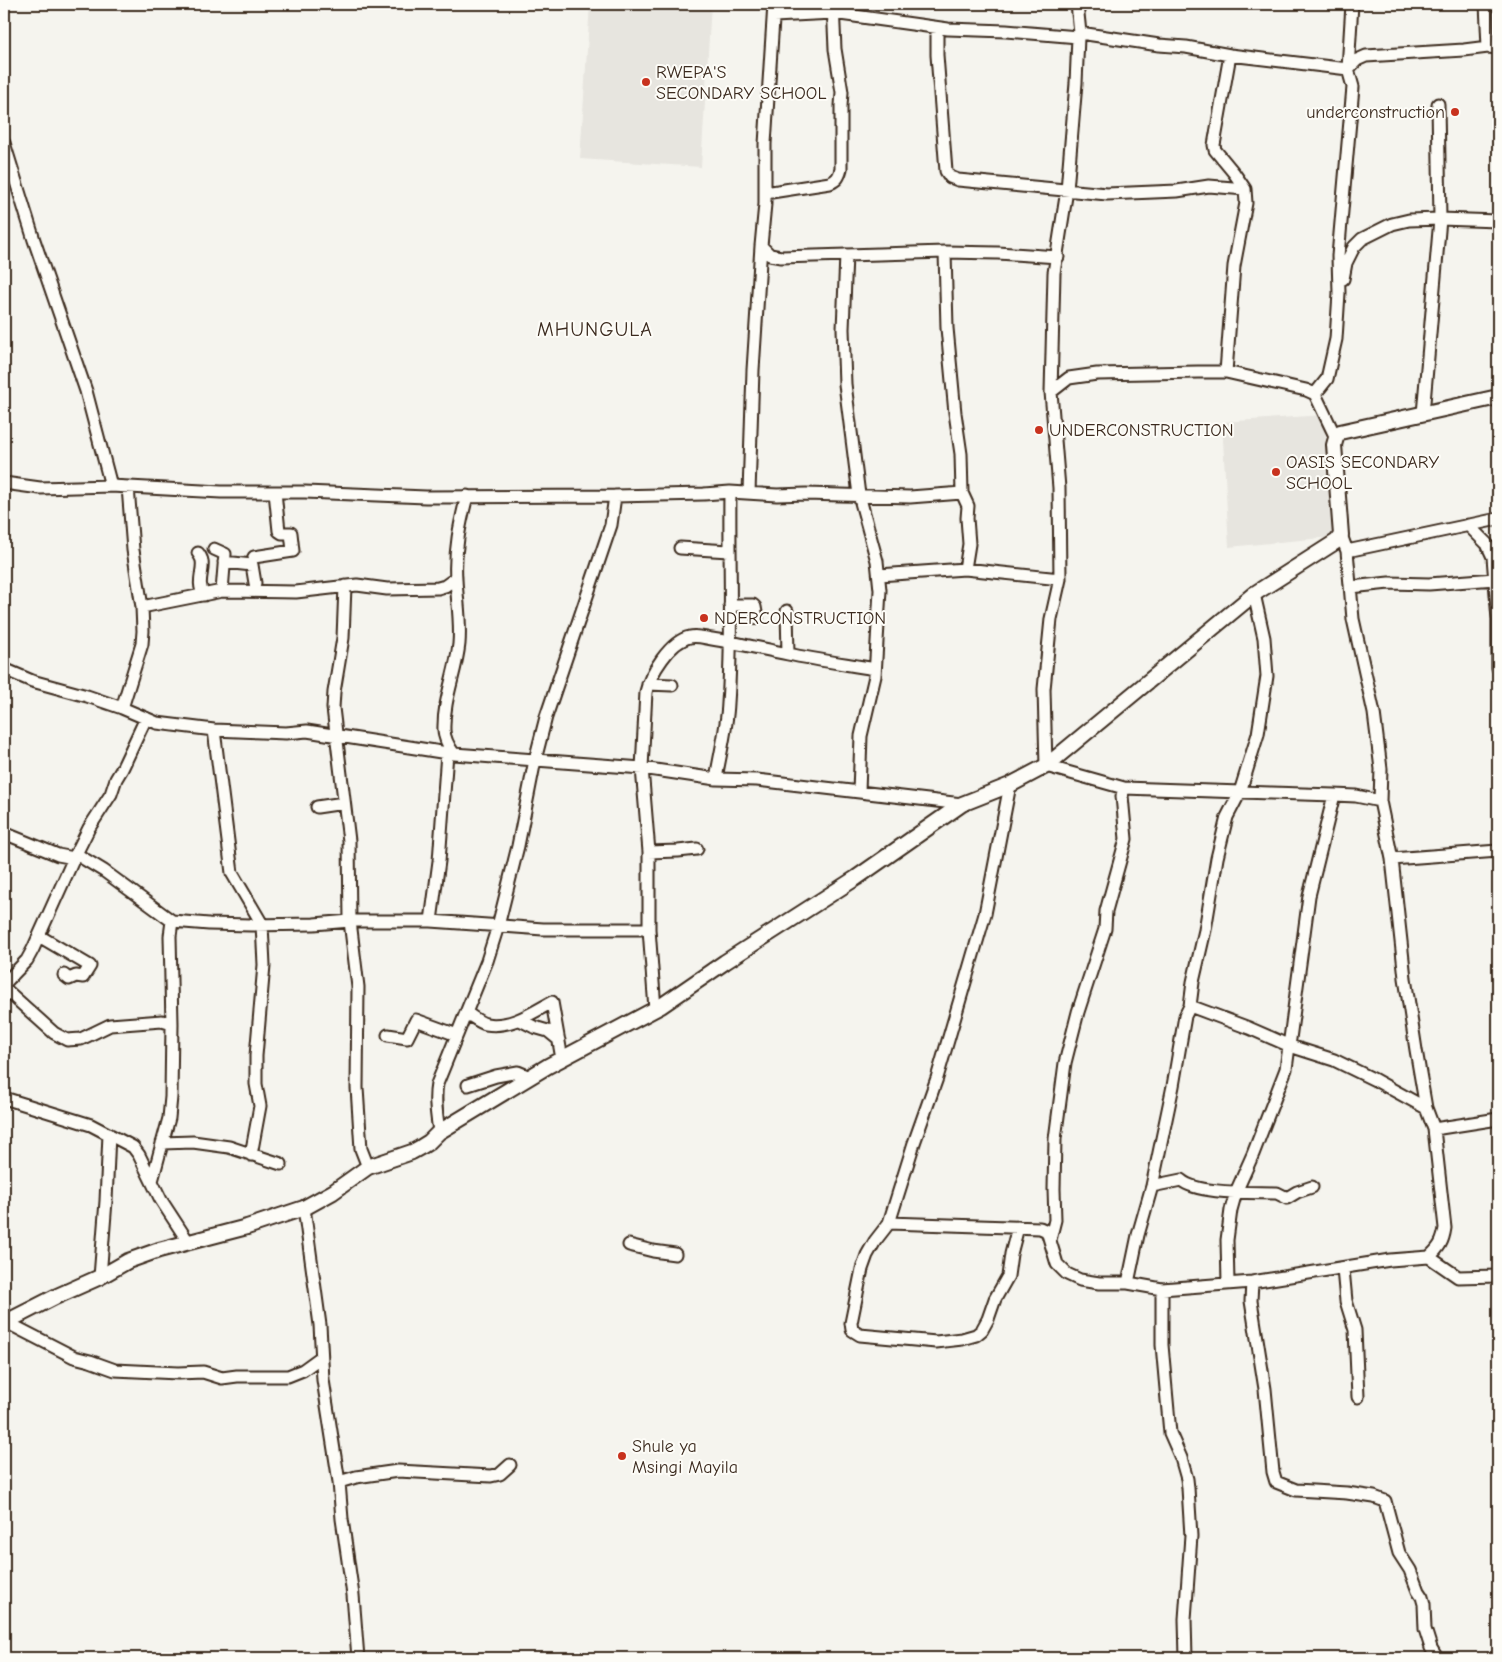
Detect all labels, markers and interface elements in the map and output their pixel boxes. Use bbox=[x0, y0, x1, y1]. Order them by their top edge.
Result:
place label: RWEPA'S SECONDARY SCHOOL bbox=[656, 62, 826, 104]
marker: RWEPA'S SECONDARY SCHOOL bbox=[640, 76, 652, 88]
place label: underconstruction bbox=[1306, 102, 1445, 123]
marker: underconstruction bbox=[1449, 106, 1461, 118]
district label: MHUNGULA bbox=[537, 318, 653, 341]
place label: UNDERCONSTRUCTION bbox=[1049, 420, 1234, 441]
marker: UNDERCONSTRUCTION bbox=[1033, 424, 1045, 436]
place label: OASIS SECONDARY SCHOOL bbox=[1286, 452, 1440, 494]
marker: OASIS SECONDARY SCHOOL bbox=[1270, 466, 1282, 478]
place label: NDERCONSTRUCTION bbox=[714, 608, 886, 629]
marker: NDERCONSTRUCTION bbox=[698, 612, 710, 624]
place label: Shule ya Msingi Mayila bbox=[632, 1436, 738, 1478]
marker: Shule ya Msingi Mayila bbox=[616, 1450, 628, 1462]

